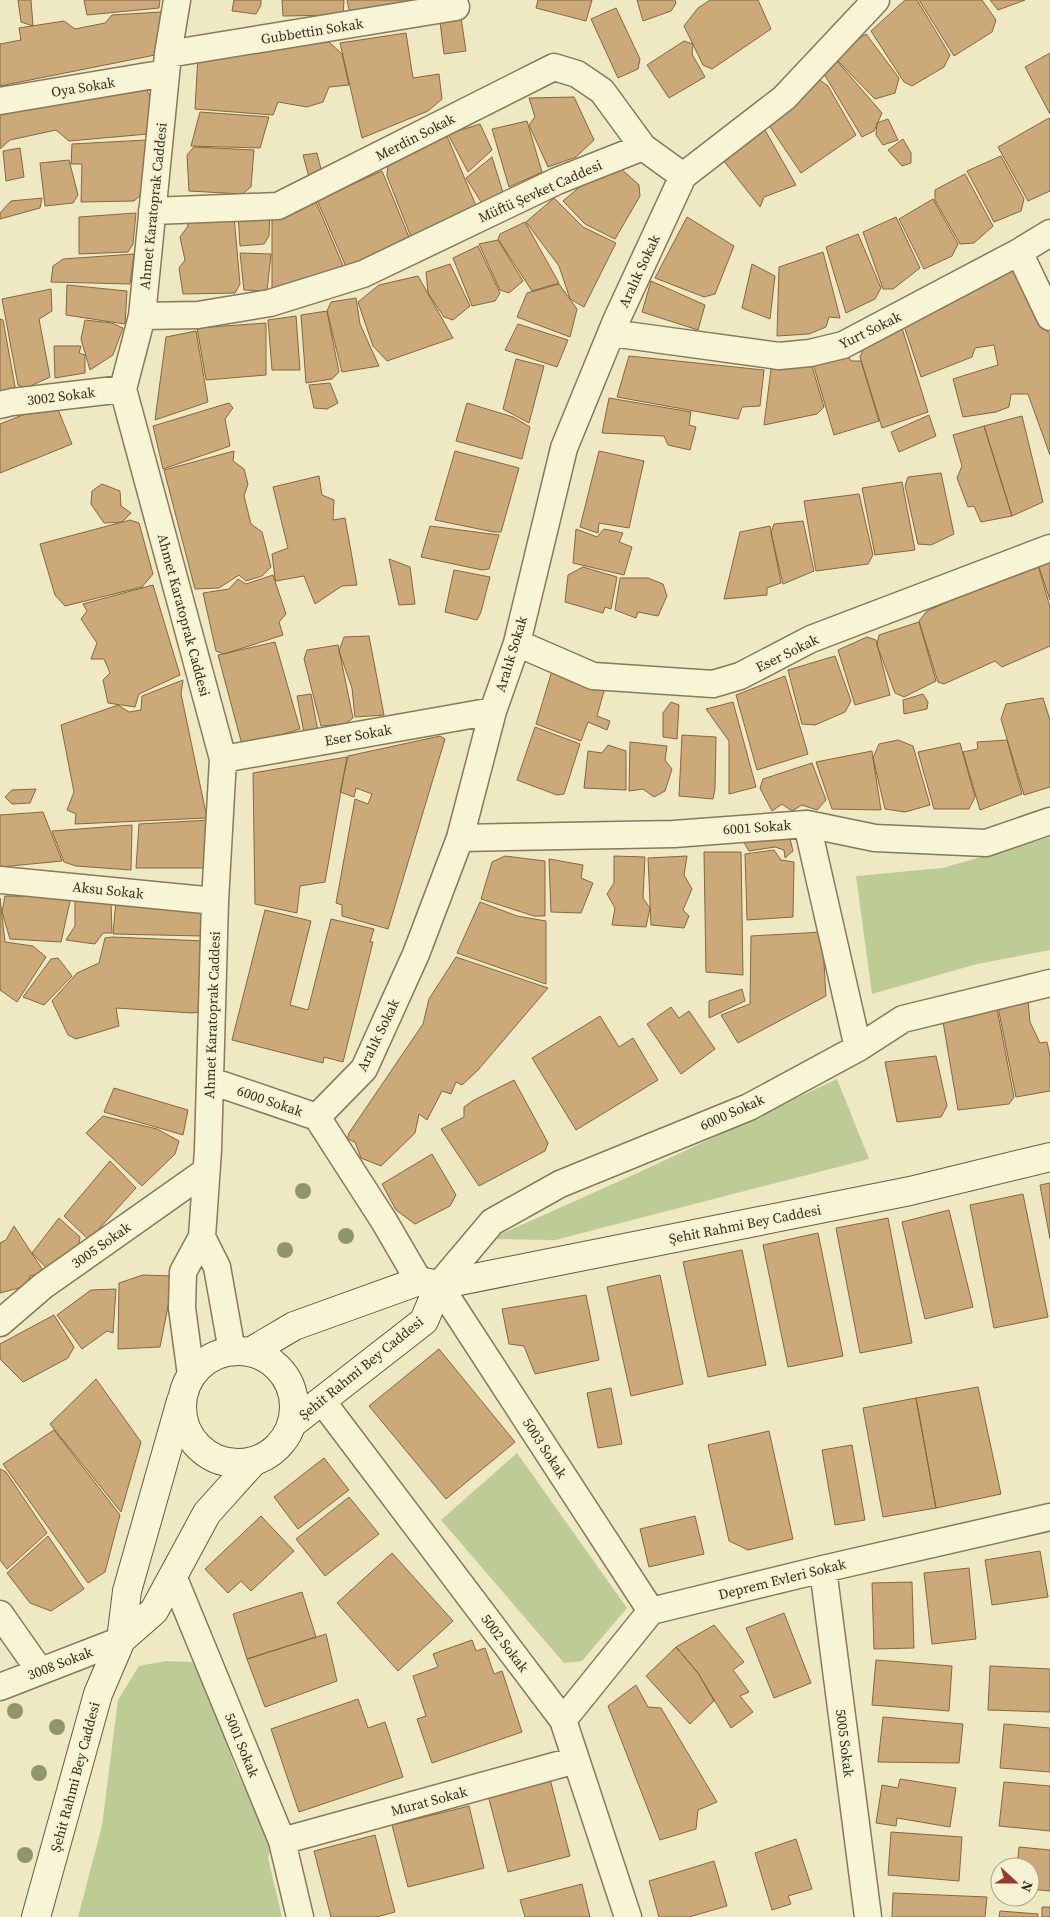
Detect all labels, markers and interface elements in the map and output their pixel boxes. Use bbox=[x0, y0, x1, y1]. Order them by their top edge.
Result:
street label: Gubbettin Sokak bbox=[259, 13, 365, 49]
street label: Oya Sokak bbox=[50, 72, 117, 102]
street label: Merdin Sokak bbox=[372, 108, 458, 165]
street label: Ahmet Karatoprak Caddesi bbox=[134, 122, 172, 290]
street label: Müftü Şevket Caddesi bbox=[475, 155, 605, 227]
street label: Aralık Sokak bbox=[613, 231, 665, 311]
street label: Yurt Sokak bbox=[835, 306, 905, 354]
street label: 3002 Sokak bbox=[26, 382, 97, 410]
street label: Ahmet Karatoprak Caddesi bbox=[153, 531, 215, 699]
street label: Aralık Sokak bbox=[490, 613, 532, 695]
street label: Eser Sokak bbox=[752, 629, 822, 677]
street label: Eser Sokak bbox=[323, 719, 394, 751]
street label: 6001 Sokak bbox=[722, 815, 792, 839]
street label: Aksu Sokak bbox=[71, 876, 145, 904]
street label: Ahmet Karatoprak Caddesi bbox=[199, 931, 225, 1099]
street label: Aralık Sokak bbox=[352, 995, 404, 1075]
street label: 6000 Sokak bbox=[234, 1080, 306, 1122]
street label: 6000 Sokak bbox=[697, 1089, 768, 1135]
street label: Şehit Rahmi Bey Caddesi bbox=[667, 1199, 823, 1249]
street label: 3005 Sokak bbox=[67, 1217, 135, 1273]
street label: Şehit Rahmi Bey Caddesi bbox=[295, 1312, 427, 1424]
street label: 5003 Sokak bbox=[518, 1414, 572, 1482]
street label: Deprem Evleri Sokak bbox=[716, 1553, 848, 1605]
street label: 5002 Sokak bbox=[476, 1610, 534, 1677]
street label: 3008 Sokak bbox=[24, 1641, 96, 1685]
street label: Şehit Rahmi Bey Caddesi bbox=[45, 1700, 105, 1854]
street label: 5005 Sokak bbox=[831, 1708, 859, 1779]
street label: 5001 Sokak bbox=[220, 1710, 264, 1781]
street label: Murat Sokak bbox=[389, 1781, 470, 1821]
north arrow bbox=[990, 1857, 1040, 1907]
text: N bbox=[1016, 1878, 1038, 1895]

